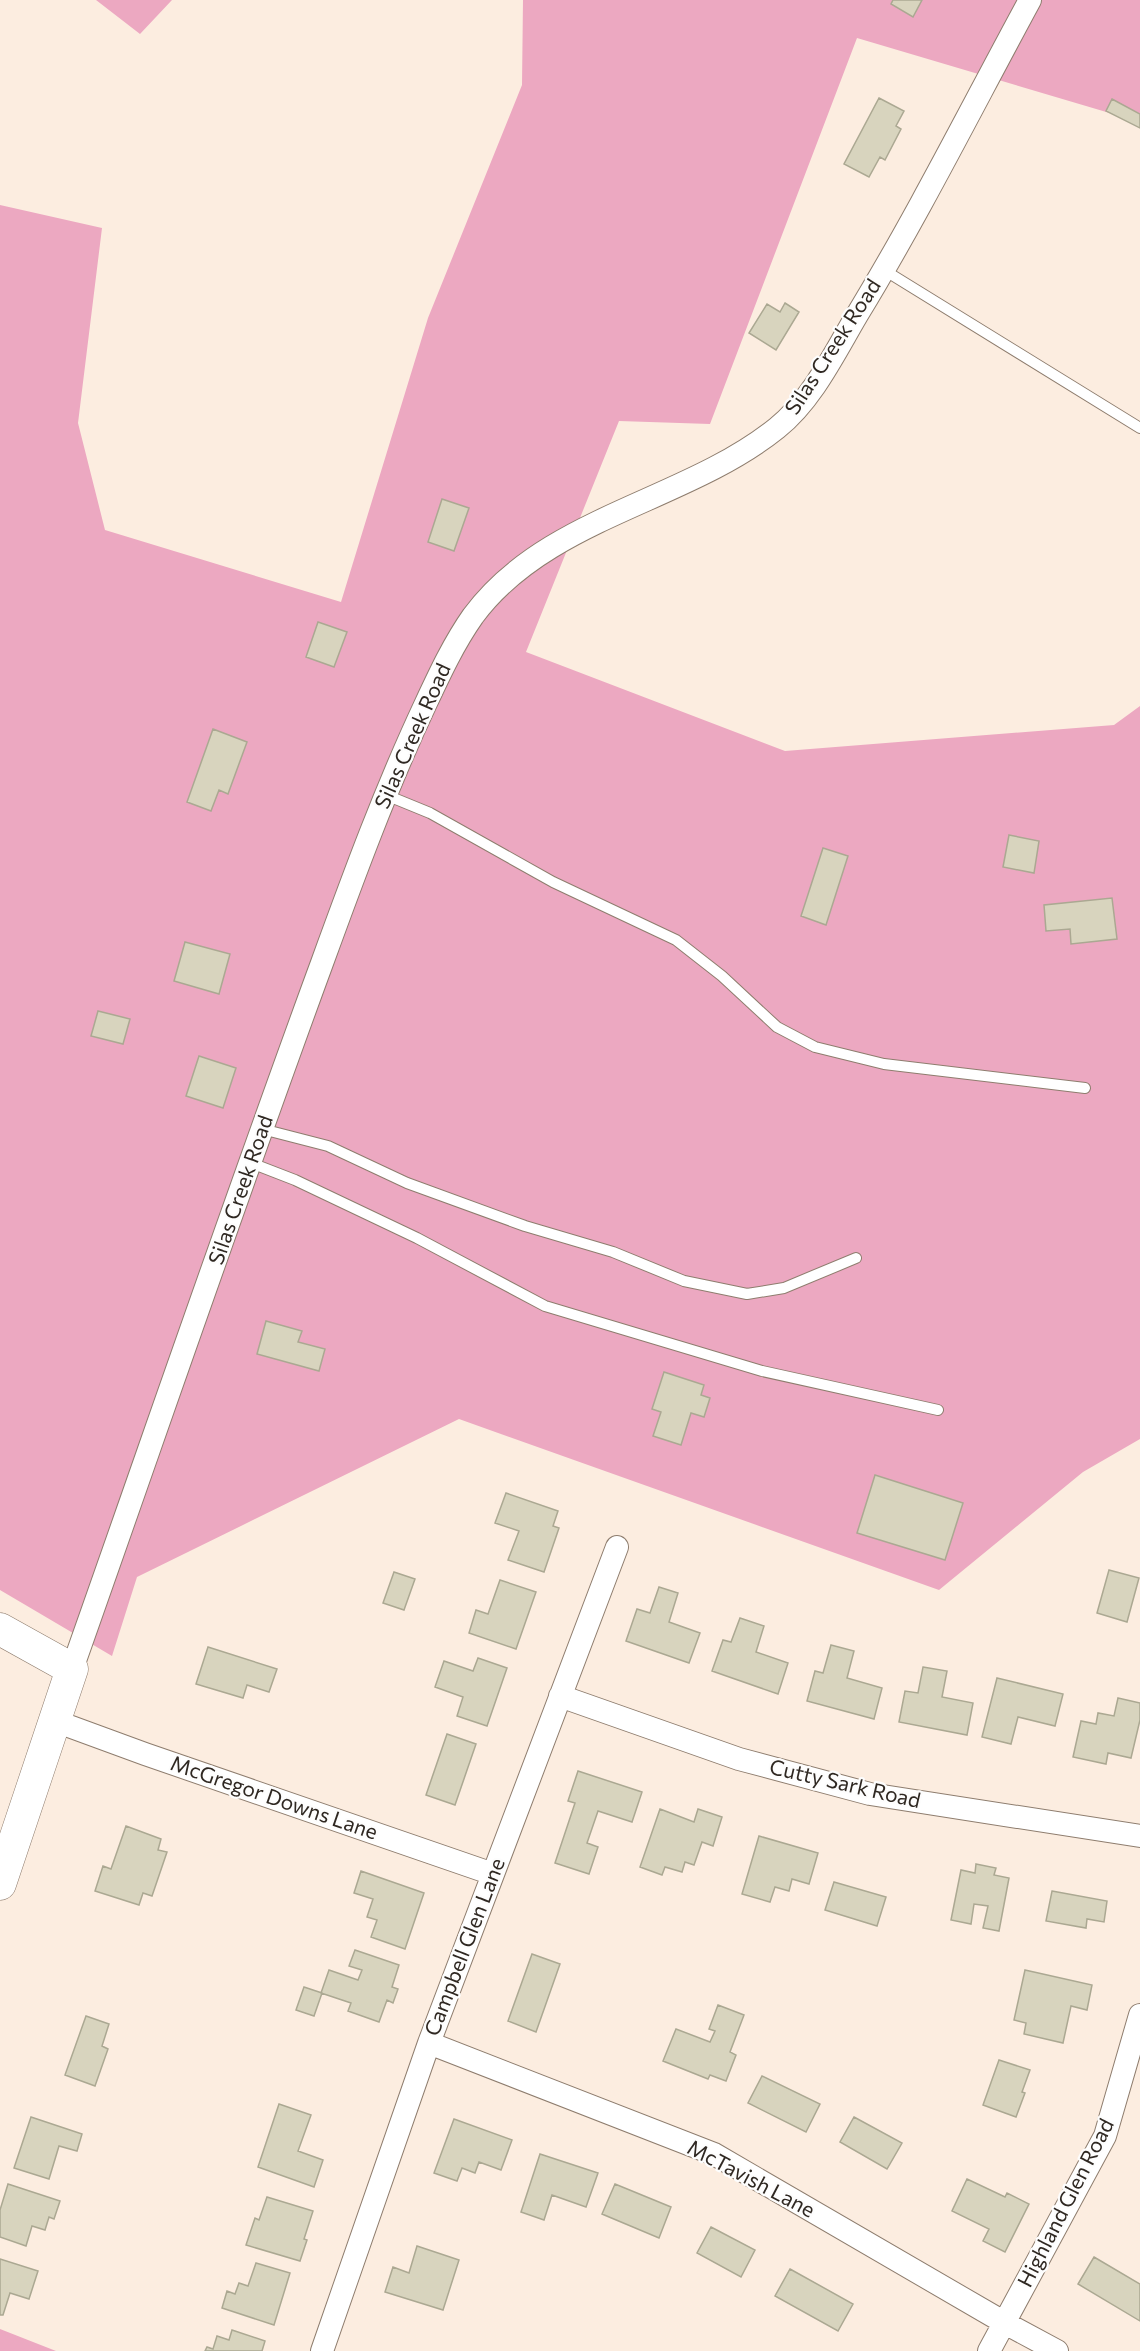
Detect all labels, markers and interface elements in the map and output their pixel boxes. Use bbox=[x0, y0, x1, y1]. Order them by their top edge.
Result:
street label: Silas Creek Road bbox=[779, 274, 885, 419]
street label: Silas Creek Road bbox=[368, 659, 455, 812]
street label: Silas Creek Road bbox=[202, 1111, 277, 1268]
street label: McGregor Downs Lane bbox=[168, 1749, 381, 1844]
street label: Cutty Sark Road bbox=[767, 1753, 923, 1812]
street label: Campbell Glen Lane bbox=[418, 1854, 509, 2039]
street label: Highland Glen Road bbox=[1011, 2114, 1118, 2291]
street label: McTavish Lane bbox=[684, 2134, 820, 2222]

